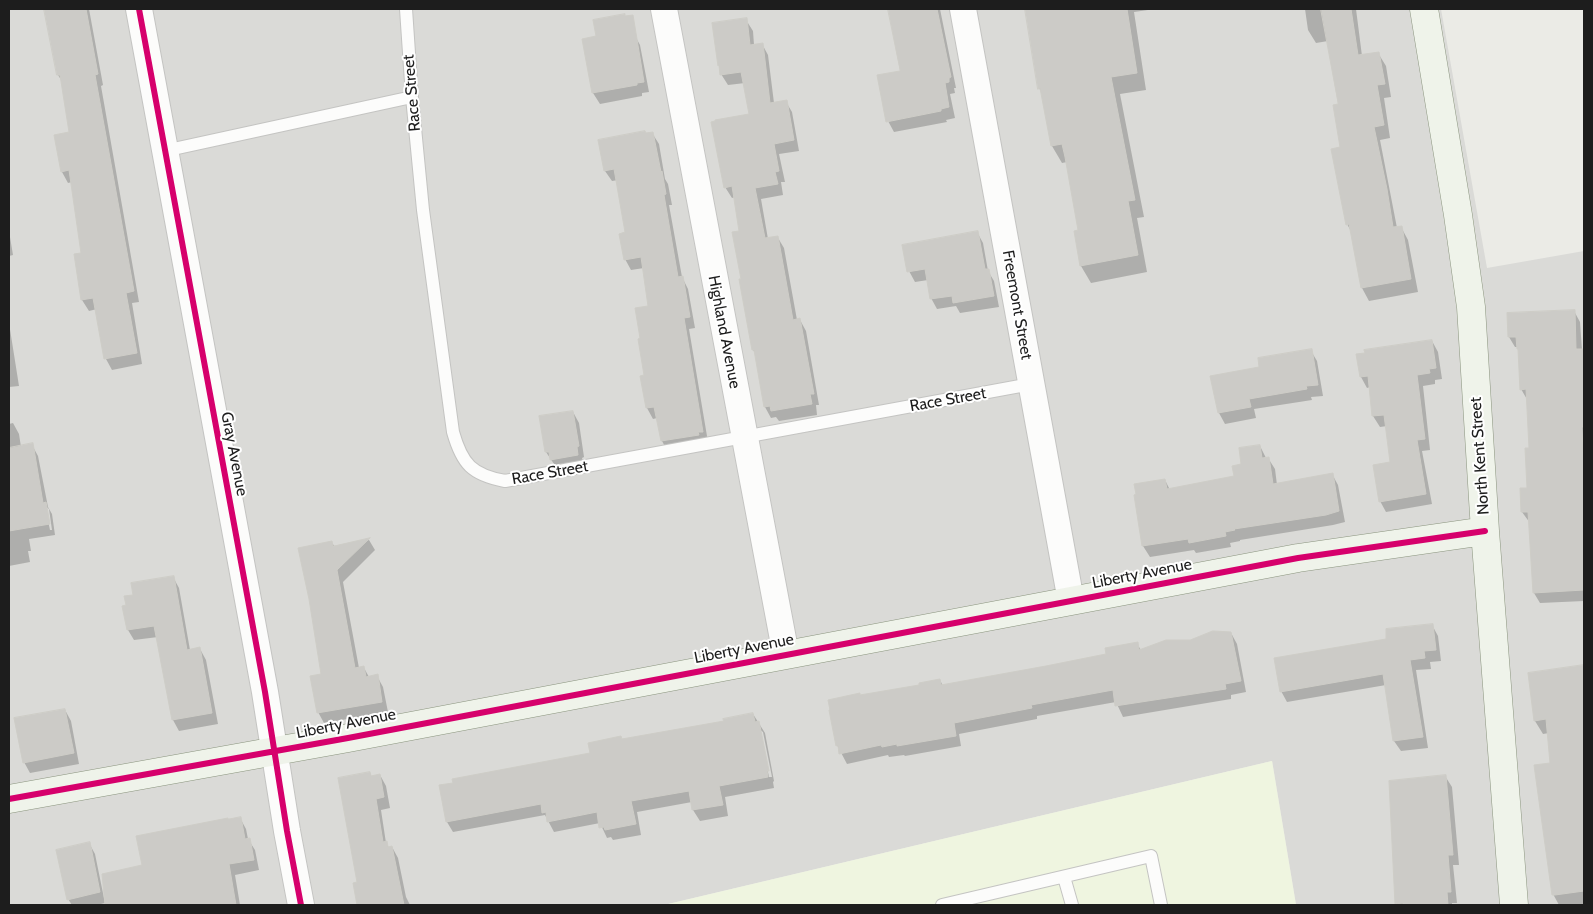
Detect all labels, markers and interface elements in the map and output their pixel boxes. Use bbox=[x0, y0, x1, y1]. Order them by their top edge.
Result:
street label: Race Street bbox=[399, 54, 425, 132]
street label: Freemont Street bbox=[998, 249, 1036, 361]
street label: Highland Avenue bbox=[704, 274, 744, 390]
street label: Race Street bbox=[908, 384, 988, 416]
street label: North Kent Street bbox=[1466, 396, 1494, 516]
street label: Gray Avenue bbox=[216, 410, 252, 498]
street label: Race Street bbox=[510, 457, 590, 489]
street label: Liberty Avenue bbox=[1090, 555, 1194, 593]
street label: Liberty Avenue bbox=[692, 630, 796, 668]
street label: Liberty Avenue bbox=[294, 705, 398, 743]

